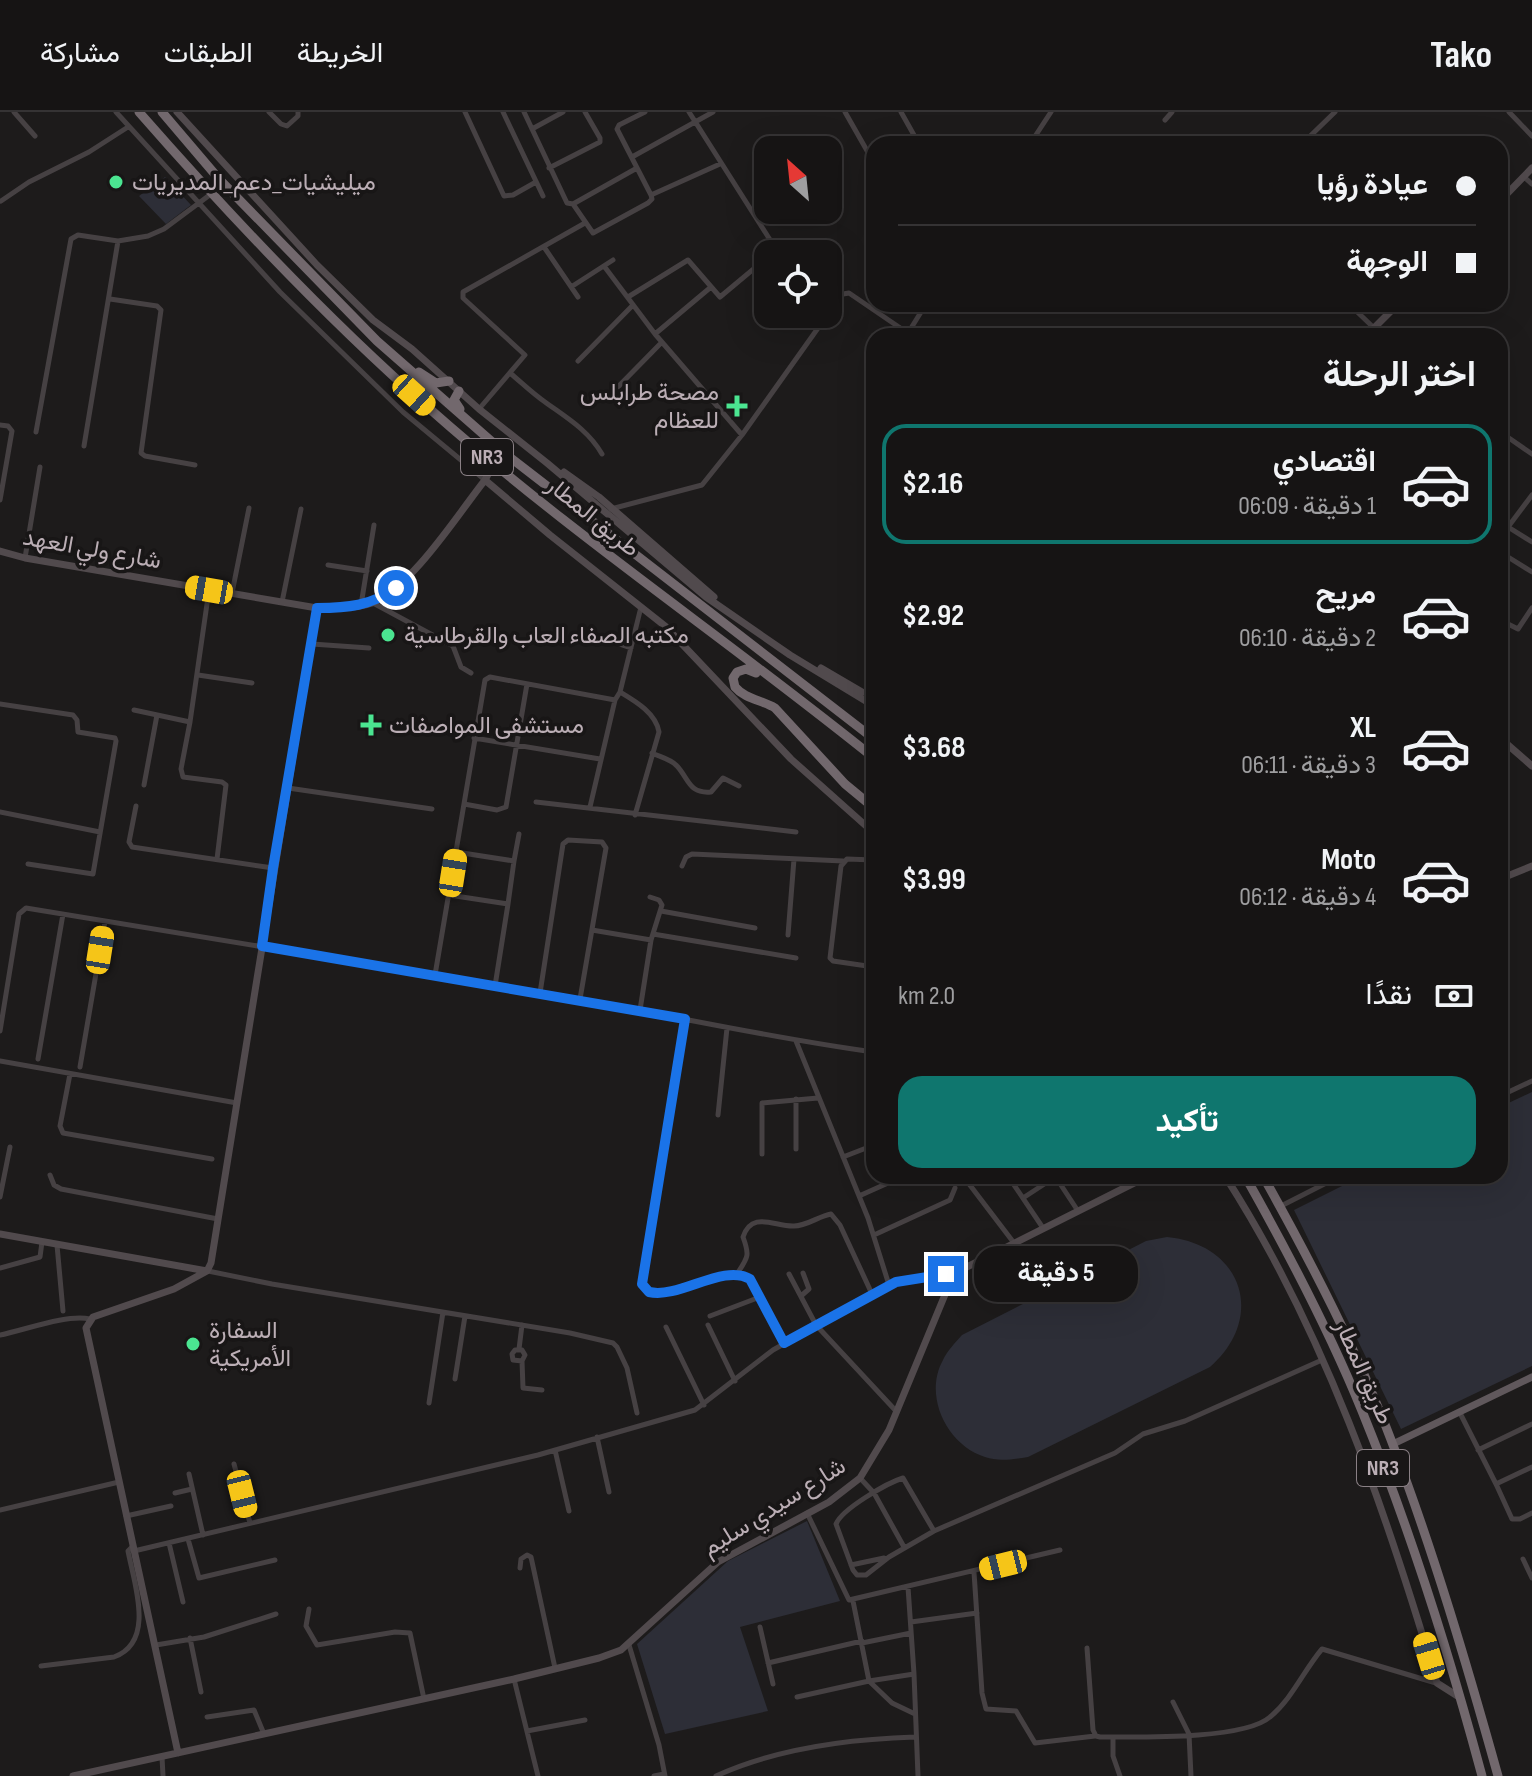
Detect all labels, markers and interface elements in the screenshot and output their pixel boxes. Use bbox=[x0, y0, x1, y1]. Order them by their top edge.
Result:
text: Tako bbox=[1430, 33, 1492, 78]
text: مشاركة bbox=[40, 37, 120, 70]
text: الطبقات bbox=[164, 37, 253, 70]
text: الخريطة bbox=[297, 37, 383, 70]
north arrow bbox=[754, 136, 842, 224]
map controls bbox=[754, 136, 842, 328]
text: عيادة رؤيا bbox=[1316, 167, 1428, 203]
place label: ميليشيات_دعم_المديريات bbox=[132, 168, 376, 198]
marker: ميليشيات_دعم_المديريات bbox=[107, 173, 125, 191]
button: locate bbox=[754, 240, 842, 328]
text: الوجهة bbox=[1346, 244, 1428, 280]
text: اختر الرحلة bbox=[1323, 354, 1476, 397]
car bbox=[388, 370, 440, 420]
place label: مصحة طرابلس للعظام bbox=[580, 378, 719, 436]
marker: مصحة طرابلس للعظام bbox=[726, 395, 748, 417]
road number: NR3 bbox=[461, 439, 513, 475]
text: اقتصادي bbox=[1273, 444, 1376, 480]
icon: car bbox=[1400, 448, 1472, 520]
text: $2.16 bbox=[902, 466, 963, 502]
street label: طريق المطار bbox=[540, 470, 646, 563]
text: 1 دقيقة · 06:09 bbox=[1238, 491, 1376, 522]
street label: شارع ولي العهد bbox=[20, 523, 163, 579]
route start bbox=[378, 570, 414, 606]
car bbox=[183, 574, 235, 606]
text: مريح bbox=[1316, 576, 1376, 612]
icon: car bbox=[1400, 580, 1472, 652]
text: $2.92 bbox=[902, 598, 964, 634]
place label: مكتبه الصفاء العاب والقرطاسية bbox=[404, 621, 689, 650]
text: 2 دقيقة · 06:10 bbox=[1239, 623, 1376, 654]
marker: مكتبه الصفاء العاب والقرطاسية bbox=[379, 626, 397, 644]
text: XL bbox=[1350, 710, 1376, 746]
place label: مستشفى المواصفات bbox=[389, 711, 584, 740]
icon: car bbox=[1400, 712, 1472, 784]
marker: مستشفى المواصفات bbox=[360, 714, 382, 736]
text: $3.68 bbox=[902, 730, 965, 766]
text: 3 دقيقة · 06:11 bbox=[1241, 750, 1376, 781]
text: Moto bbox=[1321, 842, 1376, 878]
icon: car bbox=[1400, 844, 1472, 916]
car bbox=[437, 847, 469, 899]
text: $3.99 bbox=[902, 862, 966, 898]
text: 4 دقيقة · 06:12 bbox=[1239, 882, 1376, 913]
car bbox=[84, 924, 116, 976]
icon: cash bbox=[1432, 974, 1476, 1018]
text: نقدًا bbox=[1366, 977, 1412, 1013]
text: 2.0 km bbox=[898, 981, 955, 1012]
button: تأكيد bbox=[898, 1076, 1476, 1168]
callout: 5 دقيقة bbox=[974, 1246, 1138, 1302]
route end bbox=[928, 1256, 964, 1292]
text: 5 دقيقة bbox=[1018, 1258, 1094, 1289]
street label: طريق المطار bbox=[1328, 1314, 1400, 1429]
place label: السفارة الأمريكية bbox=[209, 1316, 291, 1373]
marker: السفارة الأمريكية bbox=[184, 1335, 202, 1353]
road number: NR3 bbox=[1357, 1450, 1409, 1486]
street label: شارع سيدي سليم bbox=[697, 1451, 853, 1566]
car bbox=[225, 1468, 259, 1520]
car bbox=[977, 1548, 1029, 1582]
car bbox=[1411, 1630, 1447, 1682]

